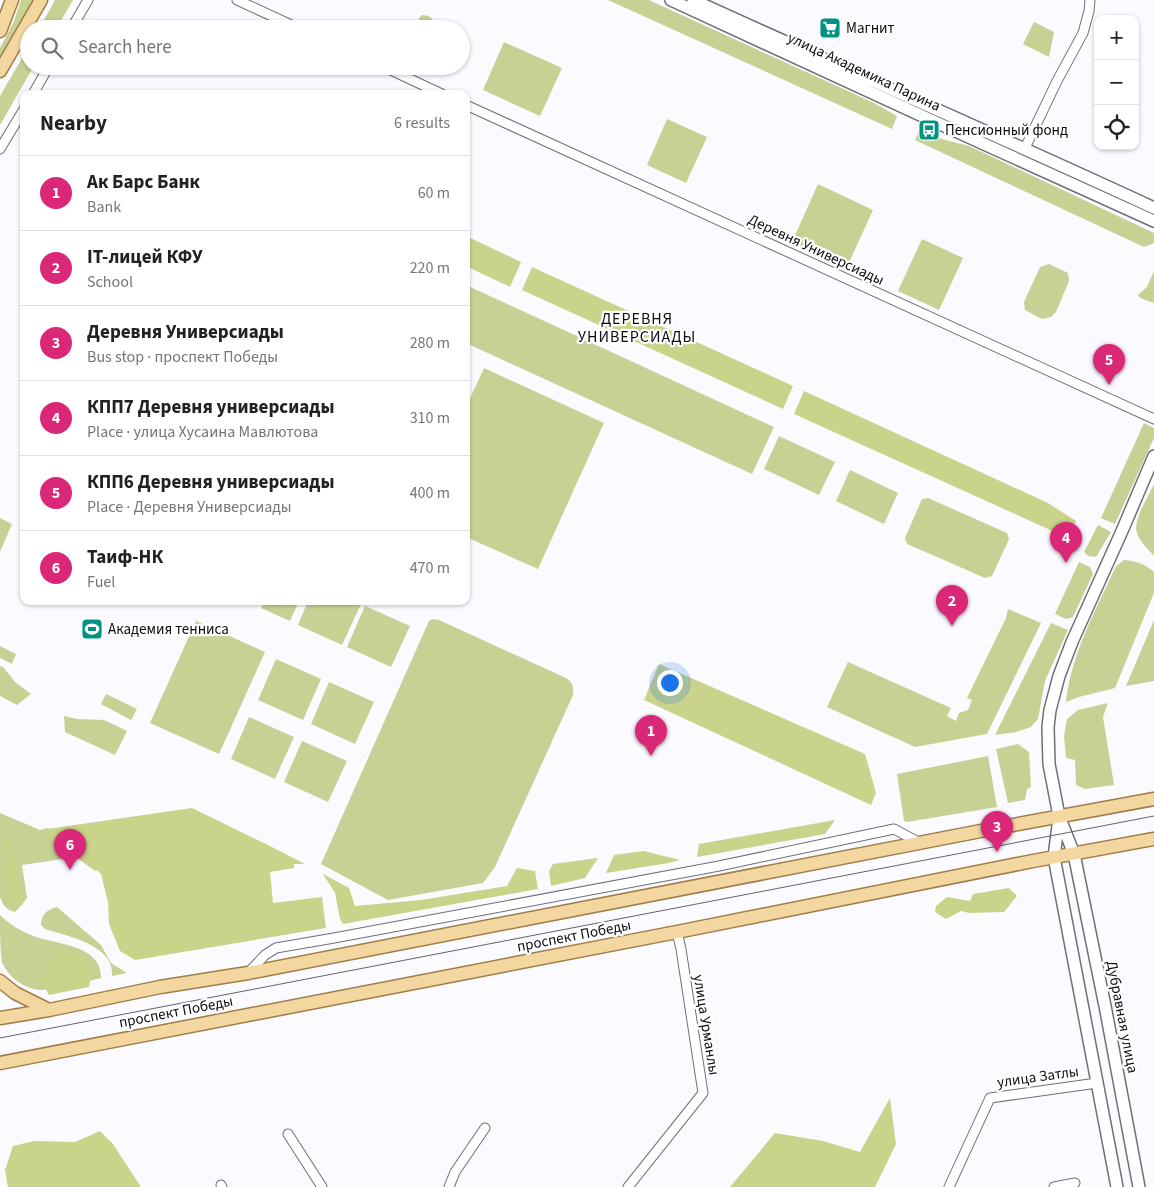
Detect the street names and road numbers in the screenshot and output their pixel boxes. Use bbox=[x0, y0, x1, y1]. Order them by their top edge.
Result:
street label: улица Академика Парина bbox=[784, 27, 944, 117]
street label: Деревня Универсиады bbox=[744, 209, 888, 291]
street label: проспект Победы bbox=[515, 915, 633, 957]
street label: Дубравная улица bbox=[1101, 959, 1143, 1075]
street label: улица Урманлы bbox=[688, 973, 724, 1077]
street label: проспект Победы bbox=[117, 991, 235, 1033]
street label: улица Затлы bbox=[996, 1061, 1080, 1093]

